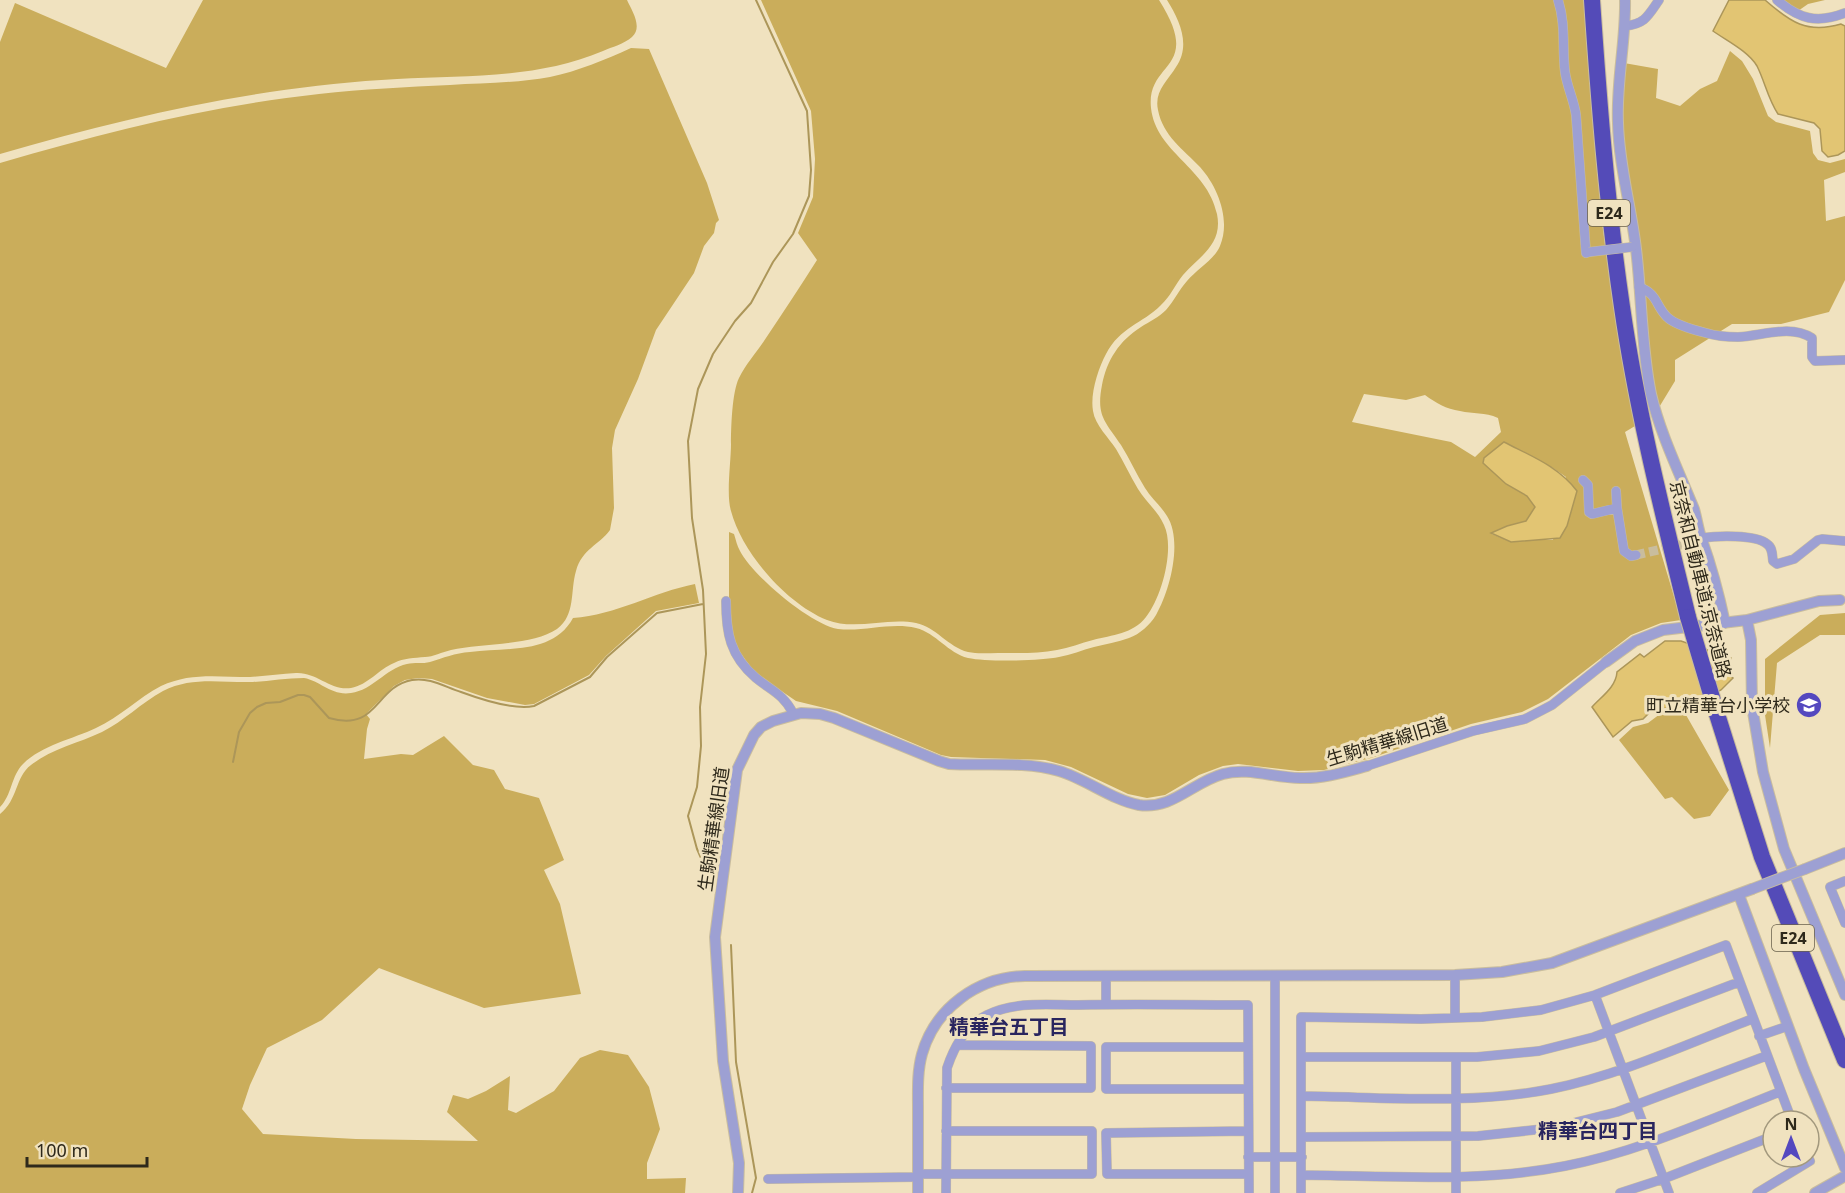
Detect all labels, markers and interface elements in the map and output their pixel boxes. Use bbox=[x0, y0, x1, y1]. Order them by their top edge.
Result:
road number: E24 bbox=[1588, 200, 1630, 226]
street label: 京奈和自動車道;京奈道路 bbox=[1665, 478, 1737, 680]
school or university icon: 町立精華台小学校 bbox=[1794, 690, 1824, 720]
place label: 町立精華台小学校 bbox=[1646, 693, 1790, 717]
street label: 生駒精華線旧道 bbox=[1323, 711, 1451, 771]
street label: 生駒精華線旧道 bbox=[692, 765, 734, 893]
road number: E24 bbox=[1772, 925, 1814, 951]
district label: 精華台五丁目 bbox=[949, 1013, 1069, 1040]
north arrow bbox=[1761, 1109, 1821, 1169]
text: N bbox=[1784, 1113, 1798, 1135]
district label: 精華台四丁目 bbox=[1538, 1117, 1658, 1144]
scale bar bbox=[27, 1130, 147, 1168]
text: 100 m bbox=[36, 1138, 88, 1162]

